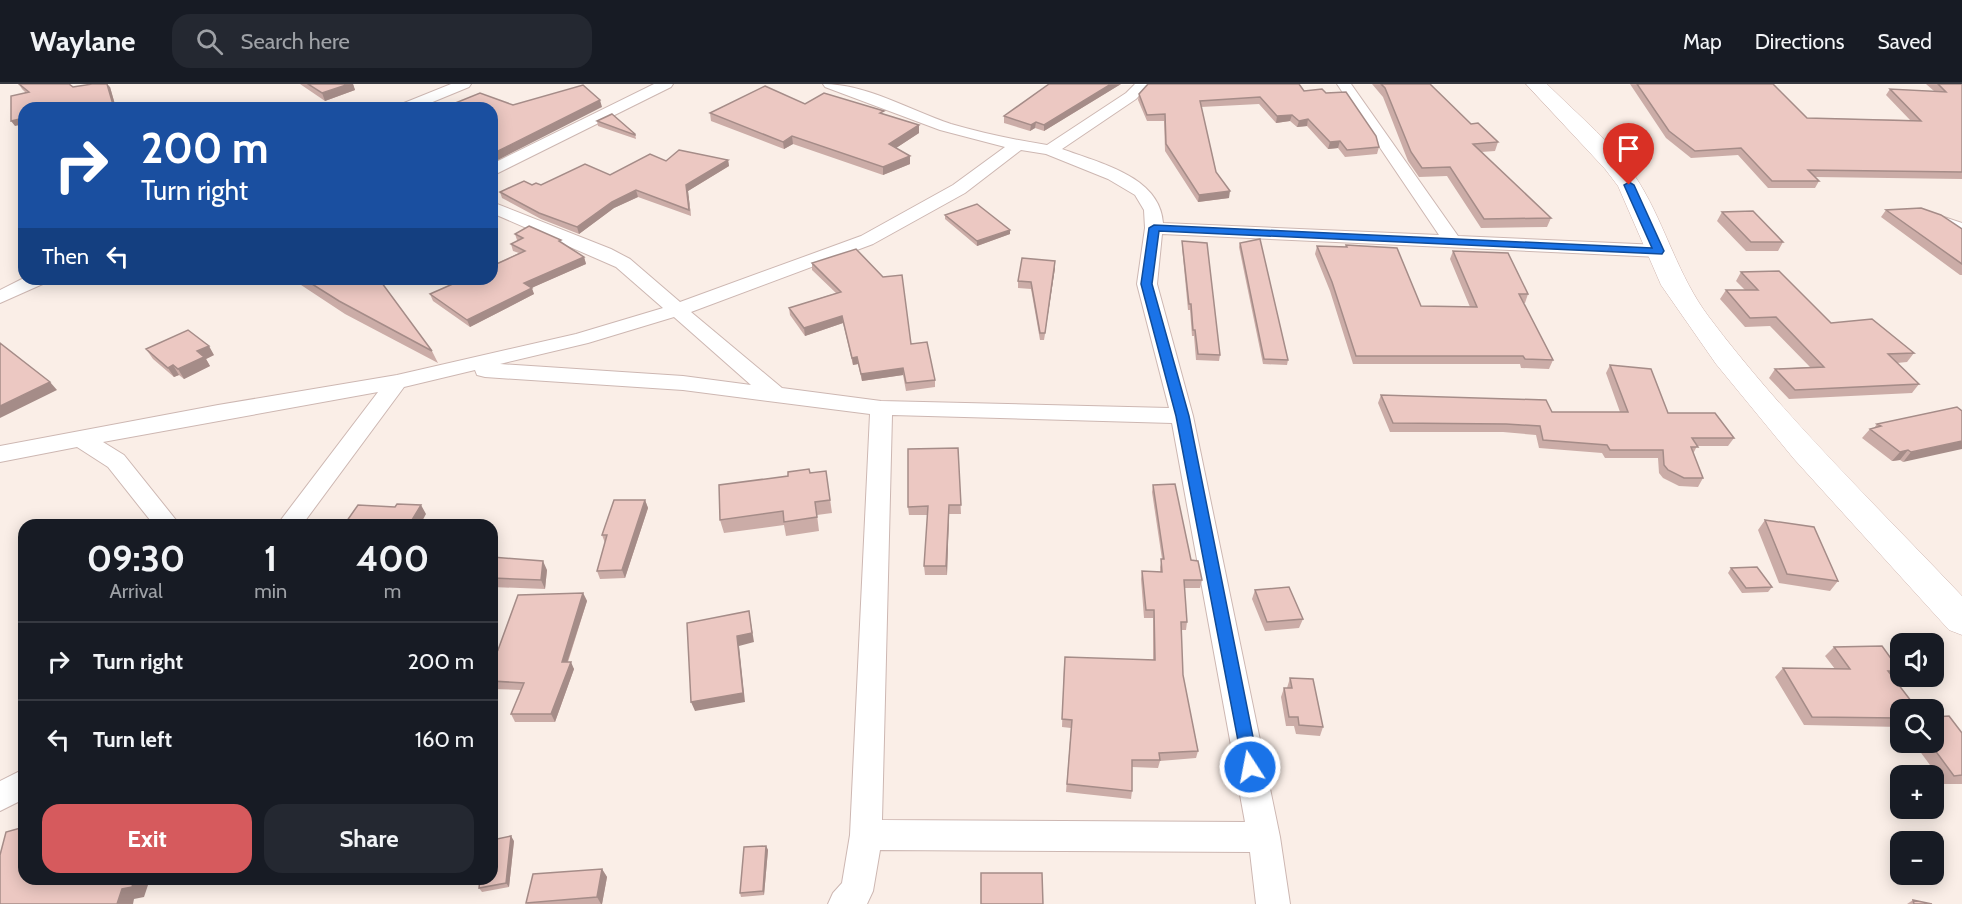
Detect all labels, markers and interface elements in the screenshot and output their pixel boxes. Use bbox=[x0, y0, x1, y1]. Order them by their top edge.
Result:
search box bbox=[172, 14, 592, 68]
text: Waylane bbox=[30, 24, 136, 58]
icon: search bbox=[193, 25, 226, 58]
text: Search here bbox=[241, 28, 350, 55]
text: Map bbox=[1683, 29, 1722, 54]
text: Directions bbox=[1755, 29, 1844, 54]
text: Saved bbox=[1877, 29, 1932, 54]
text: 200 m bbox=[141, 122, 268, 174]
pin bbox=[1603, 123, 1654, 185]
icon: right bbox=[42, 126, 120, 204]
icon: arrive bbox=[1612, 132, 1645, 165]
text: Turn right bbox=[141, 174, 248, 207]
icon: left bbox=[101, 240, 134, 273]
text: Then bbox=[42, 243, 89, 270]
text: 09:30 bbox=[87, 536, 185, 580]
text: 1 bbox=[264, 536, 277, 580]
text: 400 bbox=[356, 536, 429, 580]
text: Arrival bbox=[109, 579, 163, 603]
text: min bbox=[254, 579, 287, 603]
text: m bbox=[384, 579, 401, 603]
map controls bbox=[1890, 633, 1944, 885]
button: sound bbox=[1890, 633, 1944, 687]
icon: right bbox=[42, 645, 75, 678]
text: Turn right bbox=[93, 648, 183, 675]
text: 200 m bbox=[408, 648, 474, 675]
button: search bbox=[1890, 699, 1944, 753]
icon: left bbox=[42, 723, 75, 756]
text: Turn left bbox=[93, 726, 172, 753]
text: 160 m bbox=[415, 726, 474, 753]
position arrow bbox=[1218, 735, 1282, 799]
button: + bbox=[1890, 765, 1944, 819]
button: Exit bbox=[42, 804, 252, 873]
button: Share bbox=[264, 804, 474, 873]
button: − bbox=[1890, 831, 1944, 885]

